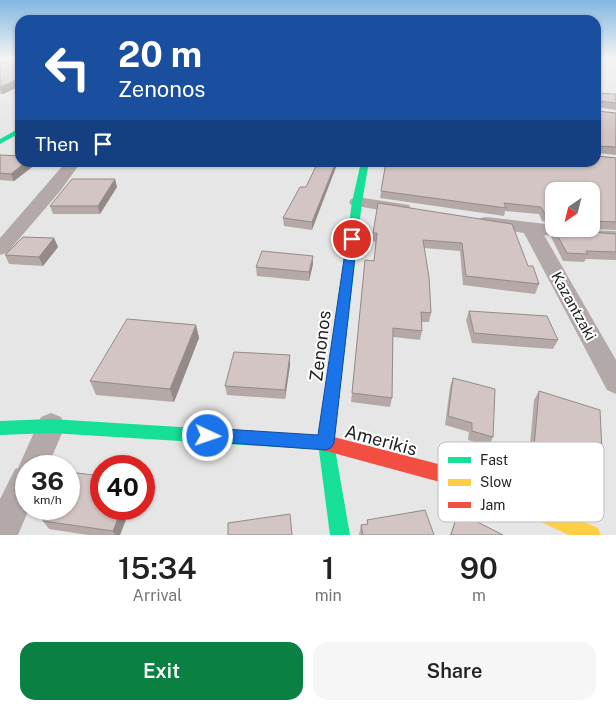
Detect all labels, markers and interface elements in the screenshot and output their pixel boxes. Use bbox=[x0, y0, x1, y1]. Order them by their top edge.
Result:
text: 20 m bbox=[118, 34, 202, 75]
icon: left bbox=[35, 35, 100, 100]
text: Zenonos bbox=[118, 76, 205, 102]
icon: arrive bbox=[89, 130, 117, 158]
text: Then bbox=[35, 133, 79, 155]
north arrow bbox=[545, 182, 600, 238]
map controls bbox=[545, 182, 600, 237]
pin bbox=[331, 218, 373, 260]
icon: arrive bbox=[338, 225, 366, 253]
street label: Kazantzaki bbox=[548, 269, 600, 343]
street label: Zenonos bbox=[305, 309, 335, 383]
position arrow bbox=[181, 409, 233, 461]
street label: Amerikis bbox=[343, 420, 419, 460]
legend bbox=[438, 442, 604, 522]
text: Fast bbox=[480, 452, 508, 468]
speed limit sign: 40 bbox=[90, 455, 155, 520]
text: 36 bbox=[31, 466, 64, 496]
text: Slow bbox=[480, 474, 512, 490]
text: km/h bbox=[33, 493, 62, 507]
text: Jam bbox=[480, 497, 505, 513]
text: 15:34 bbox=[118, 550, 197, 586]
text: 1 bbox=[322, 550, 334, 586]
text: 90 bbox=[460, 550, 498, 586]
text: Arrival bbox=[133, 586, 182, 605]
text: min bbox=[315, 586, 342, 605]
text: m bbox=[472, 586, 486, 605]
button: Exit bbox=[20, 642, 303, 700]
button: Share bbox=[313, 642, 596, 700]

